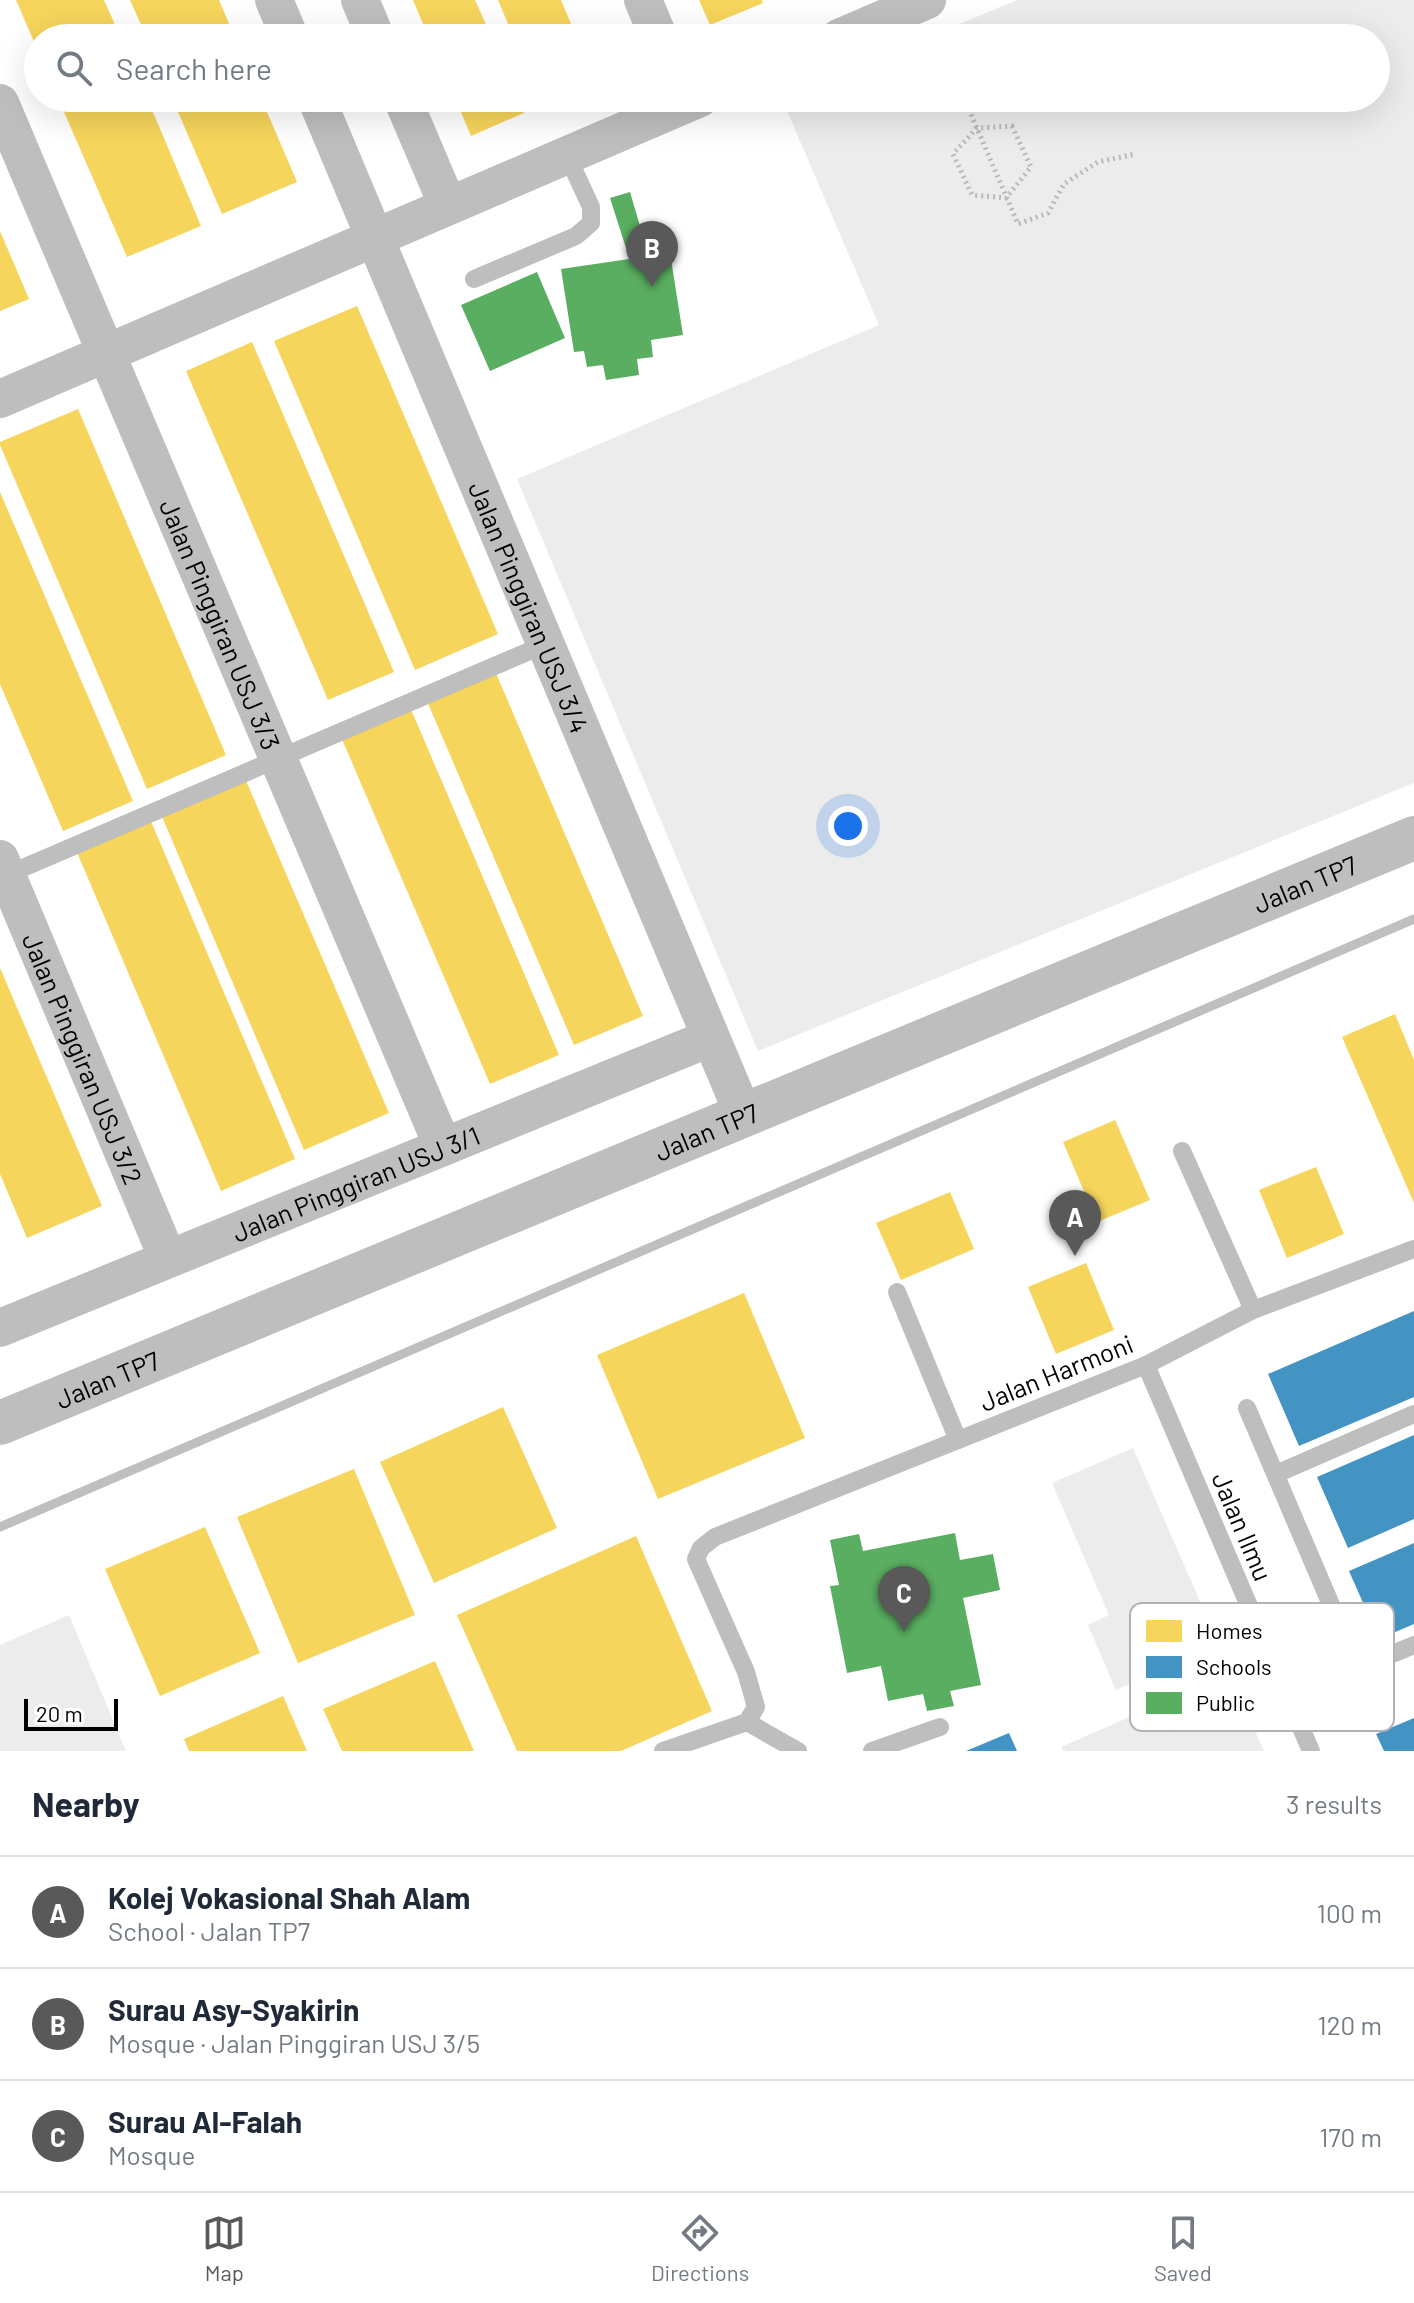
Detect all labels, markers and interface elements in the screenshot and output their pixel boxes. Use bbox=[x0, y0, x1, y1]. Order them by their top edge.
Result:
search box bbox=[24, 24, 1390, 112]
icon: search bbox=[52, 46, 96, 90]
text: Search here bbox=[116, 50, 272, 86]
pin: B bbox=[626, 221, 678, 287]
street label: Jalan Pinggiran USJ 3/4 bbox=[463, 476, 597, 737]
street label: Jalan Pinggiran USJ 3/3 bbox=[154, 494, 288, 754]
your location bbox=[828, 806, 868, 846]
street label: Jalan TP7 bbox=[1248, 848, 1361, 918]
street label: Jalan Pinggiran USJ 3/2 bbox=[17, 928, 150, 1188]
street label: Jalan TP7 bbox=[650, 1096, 762, 1166]
street label: Jalan Pinggiran USJ 3/1 bbox=[227, 1118, 484, 1247]
pin: A bbox=[1049, 1190, 1101, 1256]
street label: Jalan Harmoni bbox=[975, 1327, 1137, 1417]
street label: Jalan TP7 bbox=[51, 1343, 164, 1414]
street label: Jalan Ilmu bbox=[1206, 1467, 1280, 1585]
pin: C bbox=[878, 1566, 930, 1632]
legend bbox=[1130, 1603, 1394, 1731]
text: Homes bbox=[1196, 1617, 1263, 1643]
text: Schools bbox=[1196, 1653, 1272, 1679]
text: Public bbox=[1196, 1689, 1255, 1715]
scale bar bbox=[24, 1695, 118, 1731]
text: 20 m bbox=[36, 1700, 83, 1726]
text: Nearby bbox=[32, 1783, 140, 1824]
text: 3 results bbox=[1286, 1788, 1382, 1819]
text: Kolej Vokasional Shah Alam bbox=[108, 1879, 470, 1915]
text: A bbox=[49, 1897, 67, 1928]
text: 100 m bbox=[1317, 1897, 1382, 1928]
text: School · Jalan TP7 bbox=[108, 1915, 310, 1946]
text: Surau Asy-Syakirin bbox=[108, 1991, 359, 2027]
text: B bbox=[50, 2009, 66, 2040]
text: 120 m bbox=[1318, 2009, 1382, 2040]
text: Mosque · Jalan Pinggiran USJ 3/5 bbox=[108, 2027, 480, 2058]
text: Surau Al-Falah bbox=[108, 2103, 302, 2139]
text: C bbox=[50, 2121, 66, 2152]
text: 170 m bbox=[1319, 2121, 1382, 2152]
text: Mosque bbox=[108, 2139, 195, 2170]
tab: Map bbox=[202, 2211, 246, 2285]
tab: Directions bbox=[651, 2211, 749, 2285]
tab: Saved bbox=[1154, 2211, 1212, 2285]

